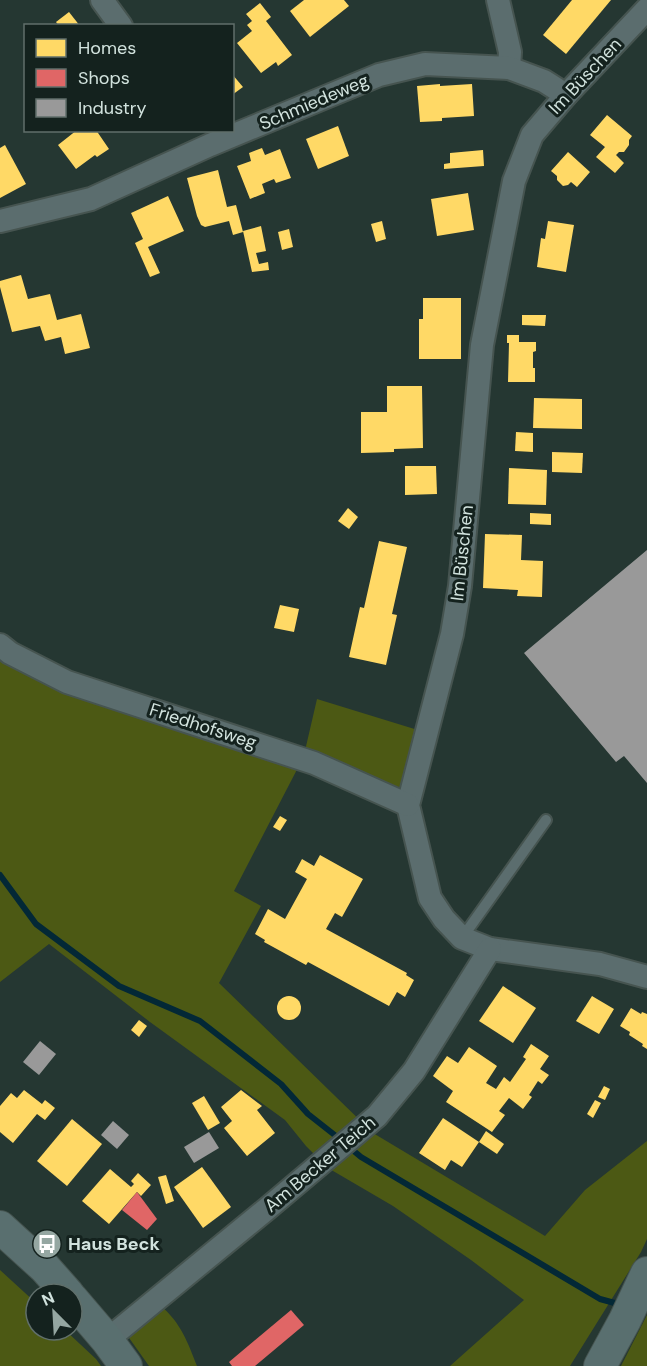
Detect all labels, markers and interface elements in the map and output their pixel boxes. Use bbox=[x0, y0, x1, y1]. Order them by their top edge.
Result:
legend bbox=[24, 24, 234, 132]
street label: Im Büschen bbox=[543, 33, 627, 119]
text: Homes bbox=[78, 36, 136, 60]
text: Shops bbox=[78, 66, 130, 90]
street label: Schmiedeweg bbox=[256, 68, 372, 136]
text: Industry bbox=[78, 96, 147, 120]
street label: Im Büschen bbox=[445, 504, 479, 602]
street label: Friedhofsweg bbox=[146, 697, 260, 755]
street label: Am Becker Teich bbox=[259, 1110, 381, 1218]
bus stop icon: Haus Beck bbox=[31, 1228, 63, 1260]
place label: Haus Beck bbox=[68, 1232, 161, 1256]
north arrow bbox=[24, 1282, 84, 1342]
text: N bbox=[39, 1287, 58, 1311]

